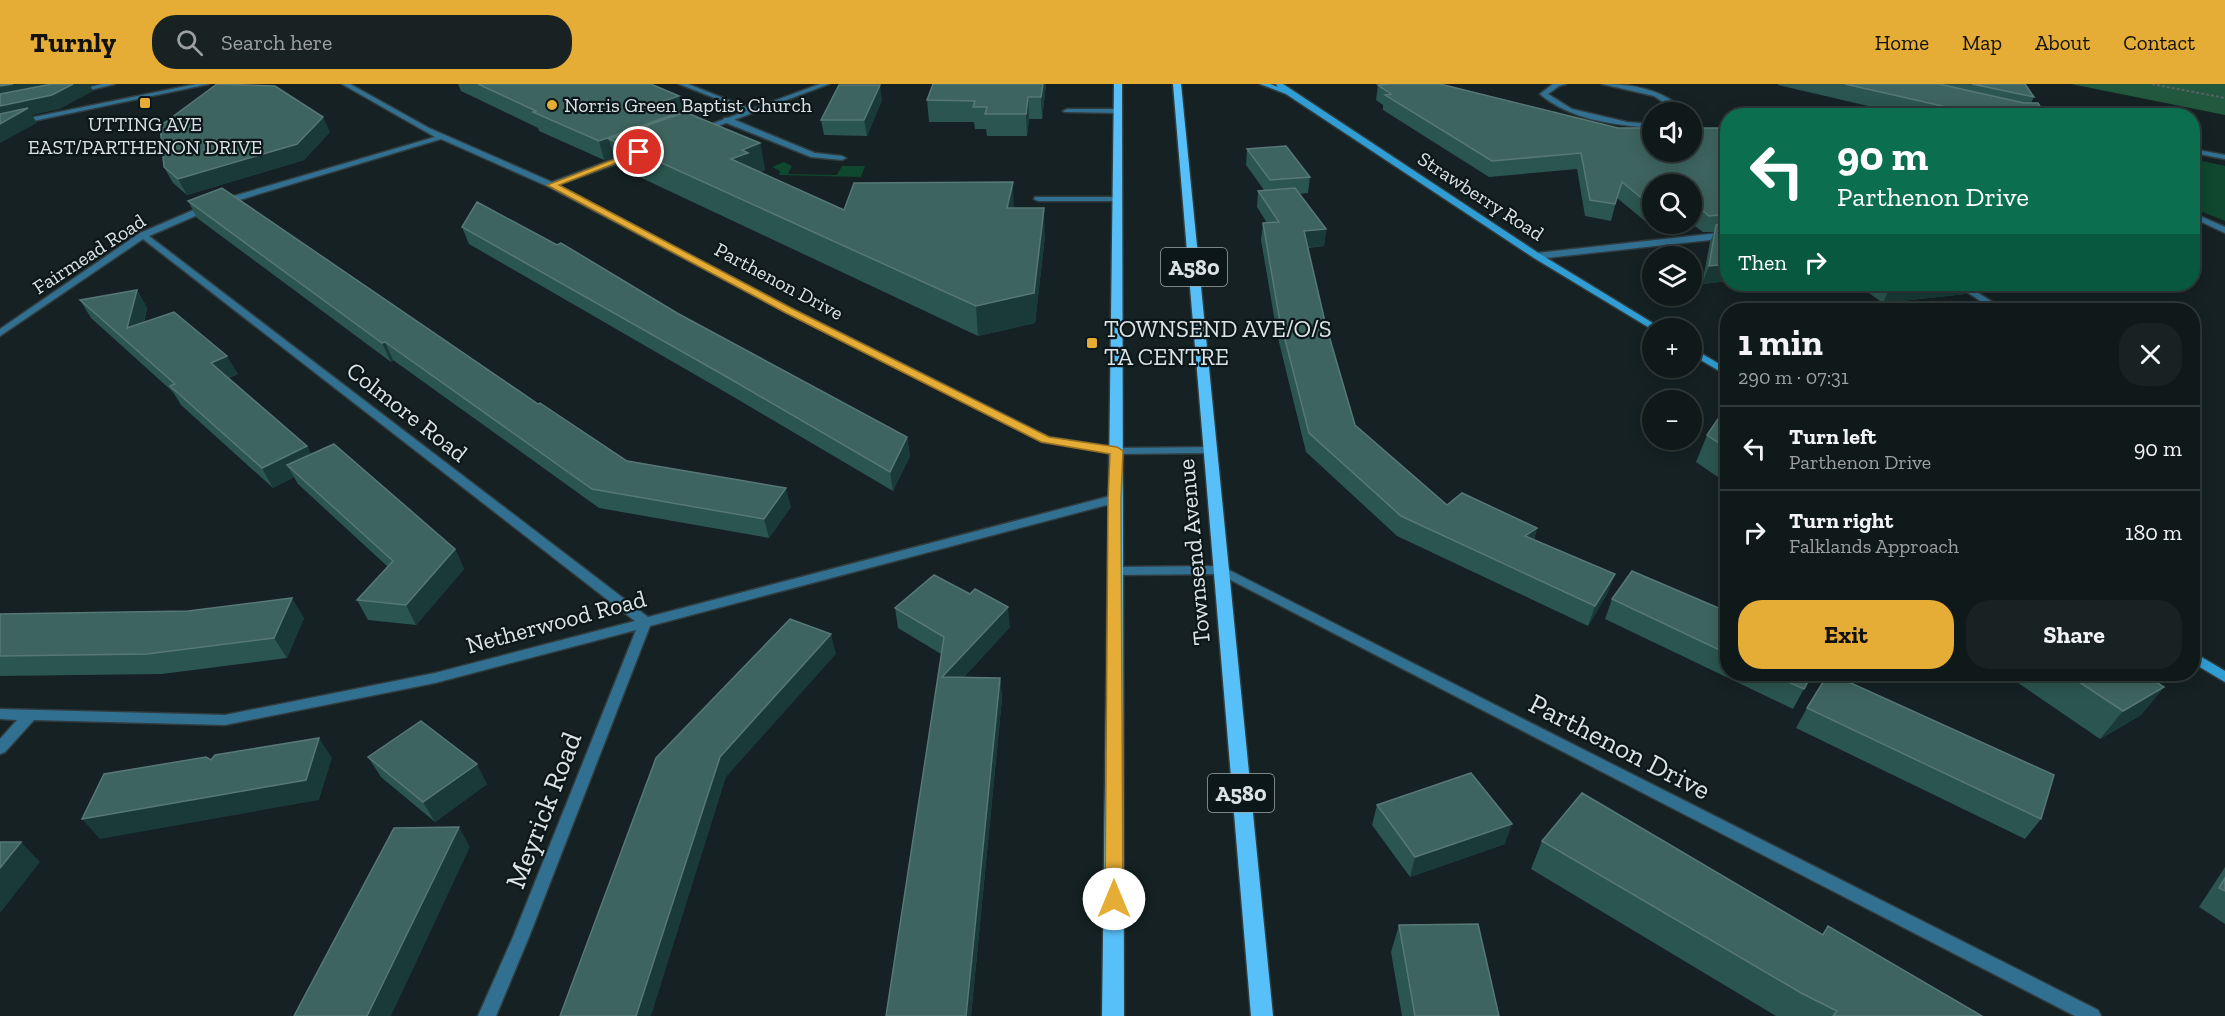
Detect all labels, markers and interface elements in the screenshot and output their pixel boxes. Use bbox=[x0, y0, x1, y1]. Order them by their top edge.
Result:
search box bbox=[152, 15, 572, 69]
text: Turnly bbox=[30, 26, 116, 59]
icon: search bbox=[173, 26, 206, 59]
text: Search here bbox=[221, 29, 332, 56]
text: Home bbox=[1875, 30, 1929, 55]
text: Map bbox=[1962, 30, 2002, 55]
text: About bbox=[2035, 30, 2090, 55]
text: Contact bbox=[2123, 30, 2195, 55]
place label: Norris Green Baptist Church bbox=[564, 93, 813, 117]
marker: UTTING AVE EAST/PARTHENON DRIVE bbox=[138, 96, 152, 110]
marker: Norris Green Baptist Church bbox=[545, 98, 559, 112]
map controls bbox=[1642, 102, 1702, 450]
button: sound bbox=[1642, 102, 1702, 162]
place label: UTTING AVE EAST/PARTHENON DRIVE bbox=[28, 112, 262, 159]
pin bbox=[613, 126, 664, 177]
text: 90 m bbox=[1837, 130, 1928, 181]
icon: left bbox=[1738, 132, 1816, 210]
icon: arrive bbox=[622, 135, 655, 168]
street label: Strawberry Road bbox=[1414, 146, 1548, 246]
button: search bbox=[1642, 174, 1702, 234]
text: Parthenon Drive bbox=[1837, 181, 2029, 213]
street label: Fairmead Road bbox=[28, 209, 150, 299]
street label: Parthenon Drive bbox=[711, 237, 847, 325]
button: layers bbox=[1642, 246, 1702, 306]
icon: right bbox=[1799, 246, 1832, 279]
road number: A580 bbox=[1161, 248, 1227, 286]
text: Then bbox=[1738, 249, 1787, 276]
place label: TOWNSEND AVE/O/S TA CENTRE bbox=[1104, 314, 1332, 371]
button: + bbox=[1642, 318, 1702, 378]
text: 1 min bbox=[1738, 321, 1823, 364]
button: close bbox=[2119, 323, 2182, 386]
marker: TOWNSEND AVE/O/S TA CENTRE bbox=[1085, 336, 1099, 350]
street label: Colmore Road bbox=[341, 355, 474, 468]
text: 290 m · 07:31 bbox=[1738, 365, 1849, 389]
button: − bbox=[1642, 390, 1702, 450]
text: Turn left bbox=[1789, 423, 1876, 450]
icon: left bbox=[1738, 432, 1771, 465]
text: 90 m bbox=[2134, 435, 2182, 462]
text: Parthenon Drive bbox=[1789, 450, 1931, 474]
street label: Townsend Avenue bbox=[1171, 458, 1216, 646]
text: Turn right bbox=[1789, 507, 1893, 534]
icon: right bbox=[1738, 516, 1771, 549]
text: 180 m bbox=[2125, 519, 2182, 546]
text: Falklands Approach bbox=[1789, 534, 1959, 558]
street label: Netherwood Road bbox=[463, 584, 649, 659]
button: Exit bbox=[1738, 600, 1954, 669]
button: Share bbox=[1966, 600, 2182, 669]
street label: Parthenon Drive bbox=[1524, 687, 1716, 806]
street label: Meyrick Road bbox=[499, 727, 588, 893]
road number: A580 bbox=[1208, 774, 1274, 812]
position arrow bbox=[1082, 867, 1146, 931]

